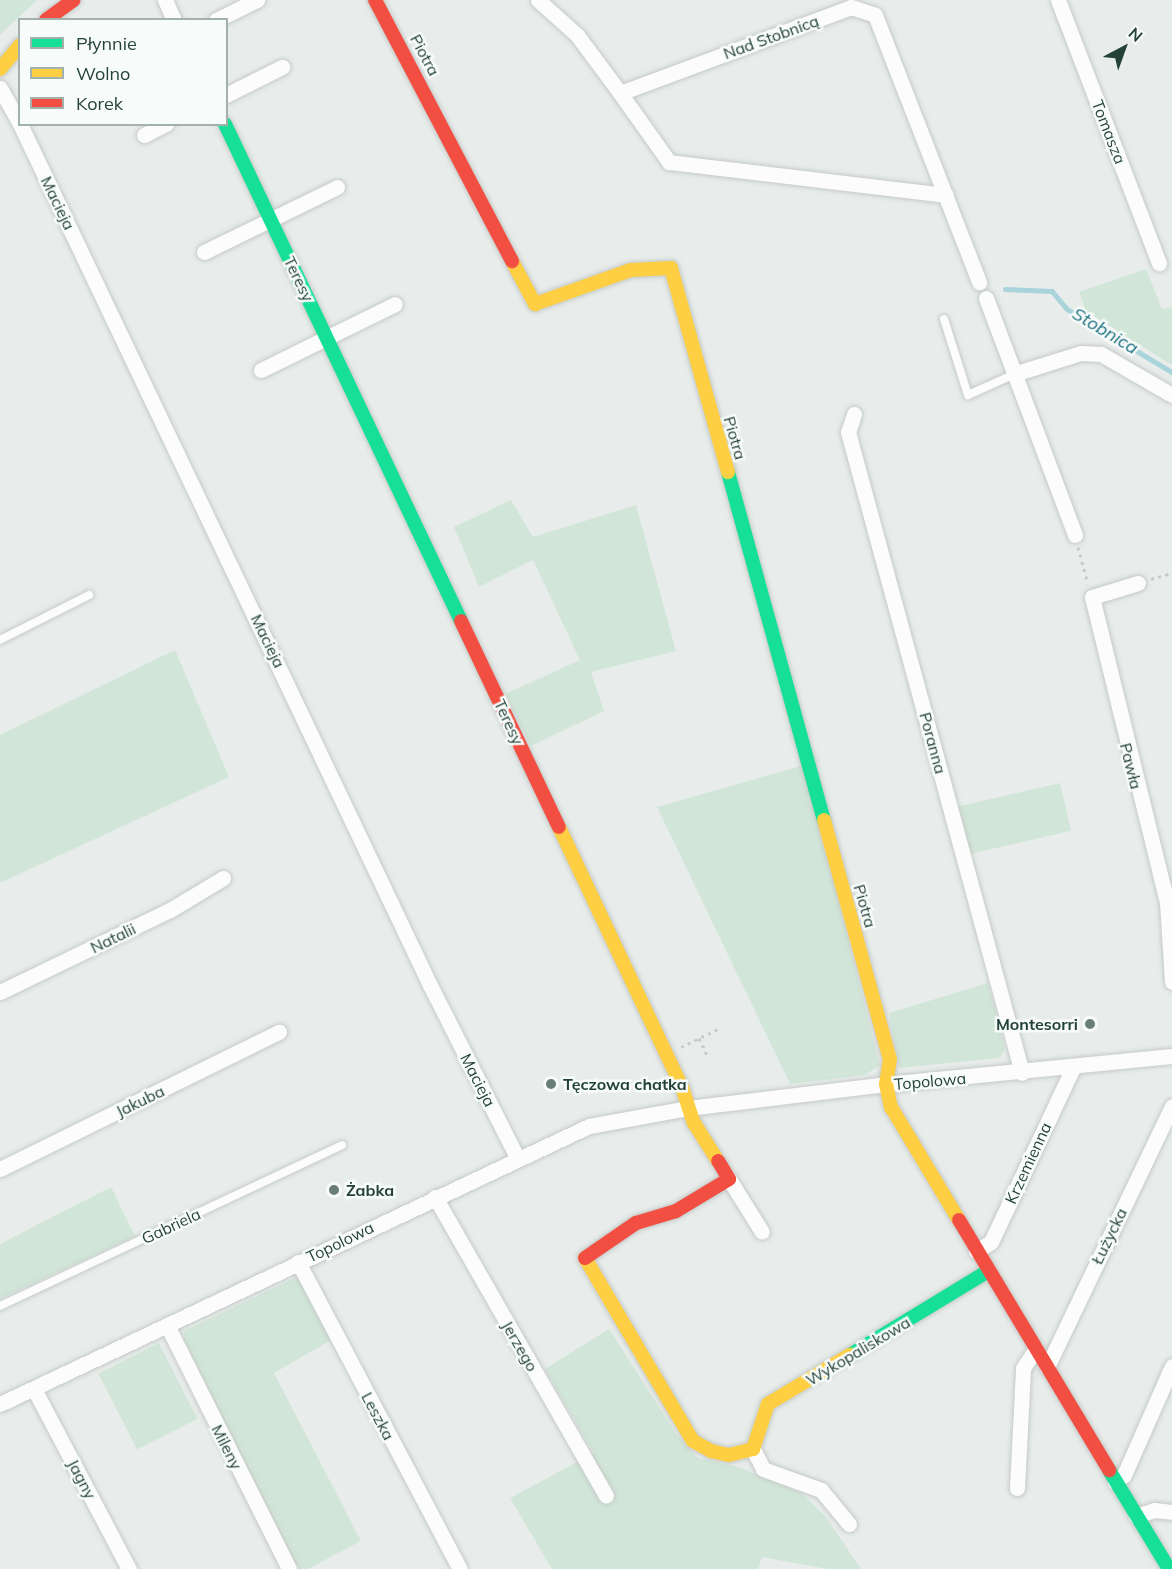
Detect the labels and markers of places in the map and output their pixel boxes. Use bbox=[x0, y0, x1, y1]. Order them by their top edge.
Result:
place label: Montesorri bbox=[996, 1014, 1078, 1034]
marker: Montesorri bbox=[1083, 1017, 1097, 1031]
place label: Tęczowa chatka bbox=[563, 1074, 687, 1094]
marker: Tęczowa chatka bbox=[544, 1077, 558, 1091]
place label: Żabka bbox=[346, 1180, 394, 1200]
marker: Żabka bbox=[327, 1183, 341, 1197]

